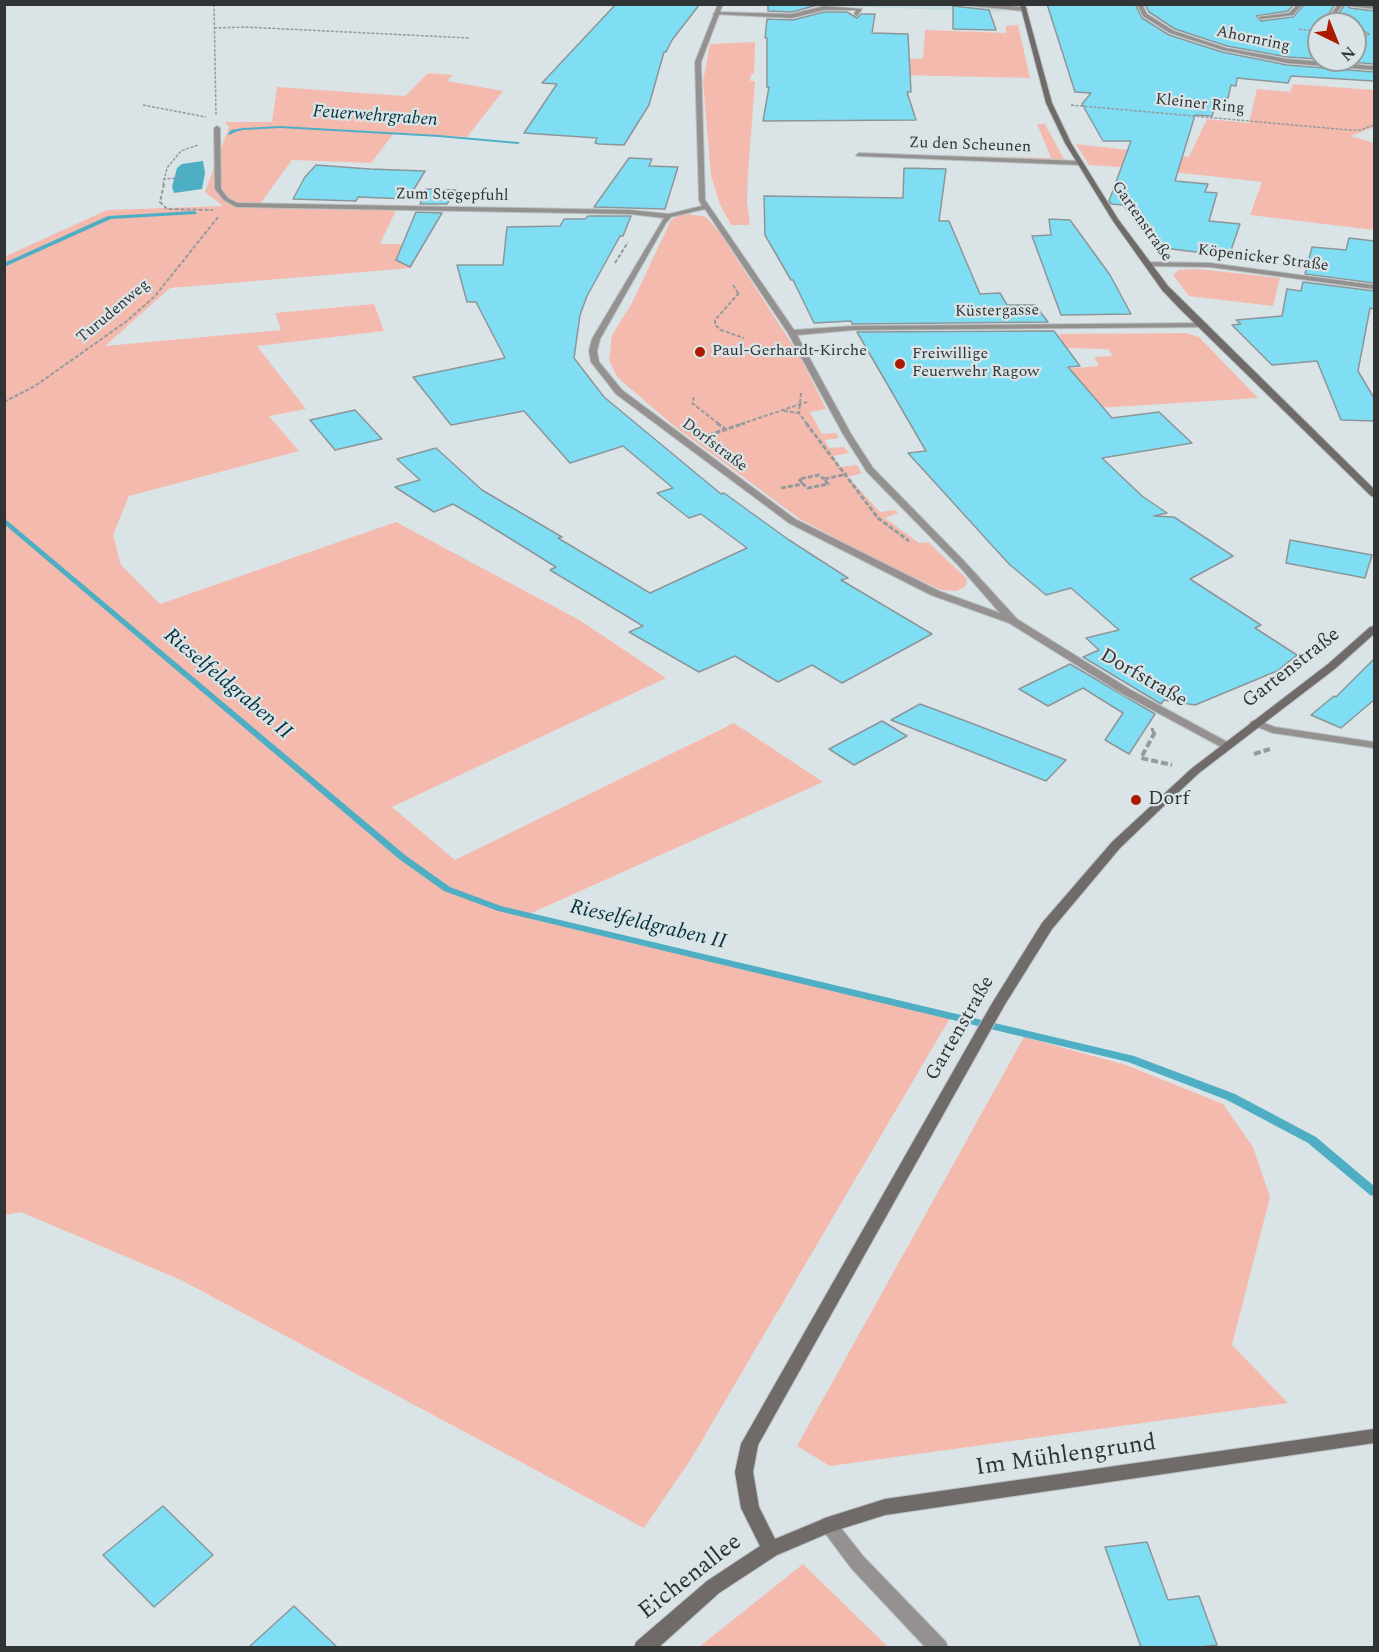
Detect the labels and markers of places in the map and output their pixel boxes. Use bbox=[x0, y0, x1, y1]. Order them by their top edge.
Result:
place label: Paul-Gerhardt-Kirche bbox=[712, 342, 867, 362]
marker: Paul-Gerhardt-Kirche bbox=[693, 345, 707, 359]
place label: Freiwillige Feuerwehr Ragow bbox=[912, 345, 1039, 383]
marker: Freiwillige Feuerwehr Ragow bbox=[893, 357, 907, 371]
place label: Dorf bbox=[1148, 788, 1189, 812]
marker: Dorf bbox=[1129, 793, 1143, 807]

